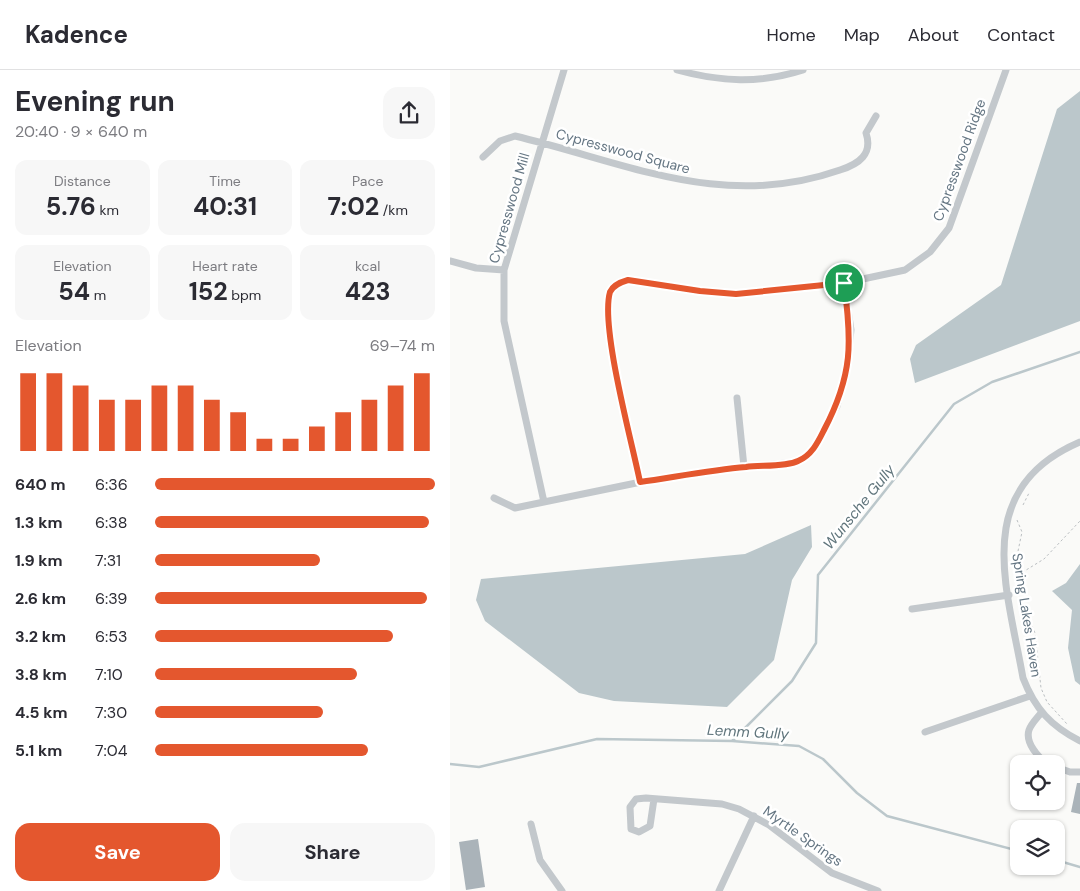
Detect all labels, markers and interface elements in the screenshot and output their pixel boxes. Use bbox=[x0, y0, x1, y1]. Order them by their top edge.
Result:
text: Kadence bbox=[25, 19, 128, 50]
text: Home bbox=[766, 23, 816, 47]
text: Map bbox=[844, 23, 880, 47]
text: About bbox=[908, 23, 959, 47]
text: Contact bbox=[987, 23, 1055, 47]
text: Evening run bbox=[15, 83, 175, 120]
button: share bbox=[383, 87, 435, 139]
street label: Cypresswood Ridge bbox=[929, 96, 989, 224]
text: 20:40 · 9 × 640 m bbox=[15, 121, 147, 142]
street label: Cypresswood Square bbox=[554, 124, 692, 178]
street label: Cypresswood Mill bbox=[485, 151, 533, 265]
text: Distance bbox=[54, 172, 111, 190]
text: Time bbox=[209, 172, 241, 190]
text: Pace bbox=[352, 172, 383, 190]
text: 5.76 bbox=[46, 190, 96, 223]
text: 40:31 bbox=[193, 190, 257, 223]
text: 7:02 bbox=[327, 190, 379, 223]
text: km bbox=[96, 201, 119, 219]
text: /km bbox=[379, 201, 408, 219]
text: Elevation bbox=[53, 257, 112, 275]
text: Heart rate bbox=[192, 257, 258, 275]
text: kcal bbox=[355, 257, 380, 275]
pin bbox=[823, 262, 865, 304]
icon: arrive bbox=[830, 269, 858, 297]
text: 54 bbox=[58, 275, 90, 308]
text: 152 bbox=[189, 275, 228, 308]
text: 423 bbox=[345, 275, 391, 308]
text: m bbox=[90, 286, 106, 304]
text: bpm bbox=[228, 286, 261, 304]
text: Elevation bbox=[15, 335, 82, 356]
text: 69–74 m bbox=[370, 335, 435, 356]
water label: Wunsche Gully bbox=[818, 460, 900, 554]
text: 640 m bbox=[15, 474, 66, 495]
text: 6:36 bbox=[95, 474, 128, 495]
text: 1.3 km bbox=[15, 512, 63, 533]
text: 6:38 bbox=[95, 512, 127, 533]
text: 1.9 km bbox=[15, 550, 63, 571]
text: 7:31 bbox=[95, 550, 121, 571]
street label: Spring Lakes Haven bbox=[1008, 552, 1046, 678]
text: 2.6 km bbox=[15, 588, 66, 609]
text: 6:39 bbox=[95, 588, 127, 609]
text: 3.2 km bbox=[15, 626, 66, 647]
text: 6:53 bbox=[95, 626, 128, 647]
text: 3.8 km bbox=[15, 664, 67, 685]
text: 7:10 bbox=[95, 664, 123, 685]
text: 4.5 km bbox=[15, 702, 67, 723]
text: 7:30 bbox=[95, 702, 127, 723]
water label: Lemm Gully bbox=[707, 720, 790, 744]
text: 5.1 km bbox=[15, 740, 62, 761]
text: 7:04 bbox=[95, 740, 127, 761]
map controls bbox=[1010, 755, 1065, 875]
button: locate bbox=[1010, 755, 1065, 810]
street label: Myrtle Springs bbox=[760, 802, 846, 870]
button: layers bbox=[1010, 820, 1065, 875]
button: Save bbox=[15, 823, 220, 881]
button: Share bbox=[230, 823, 435, 881]

